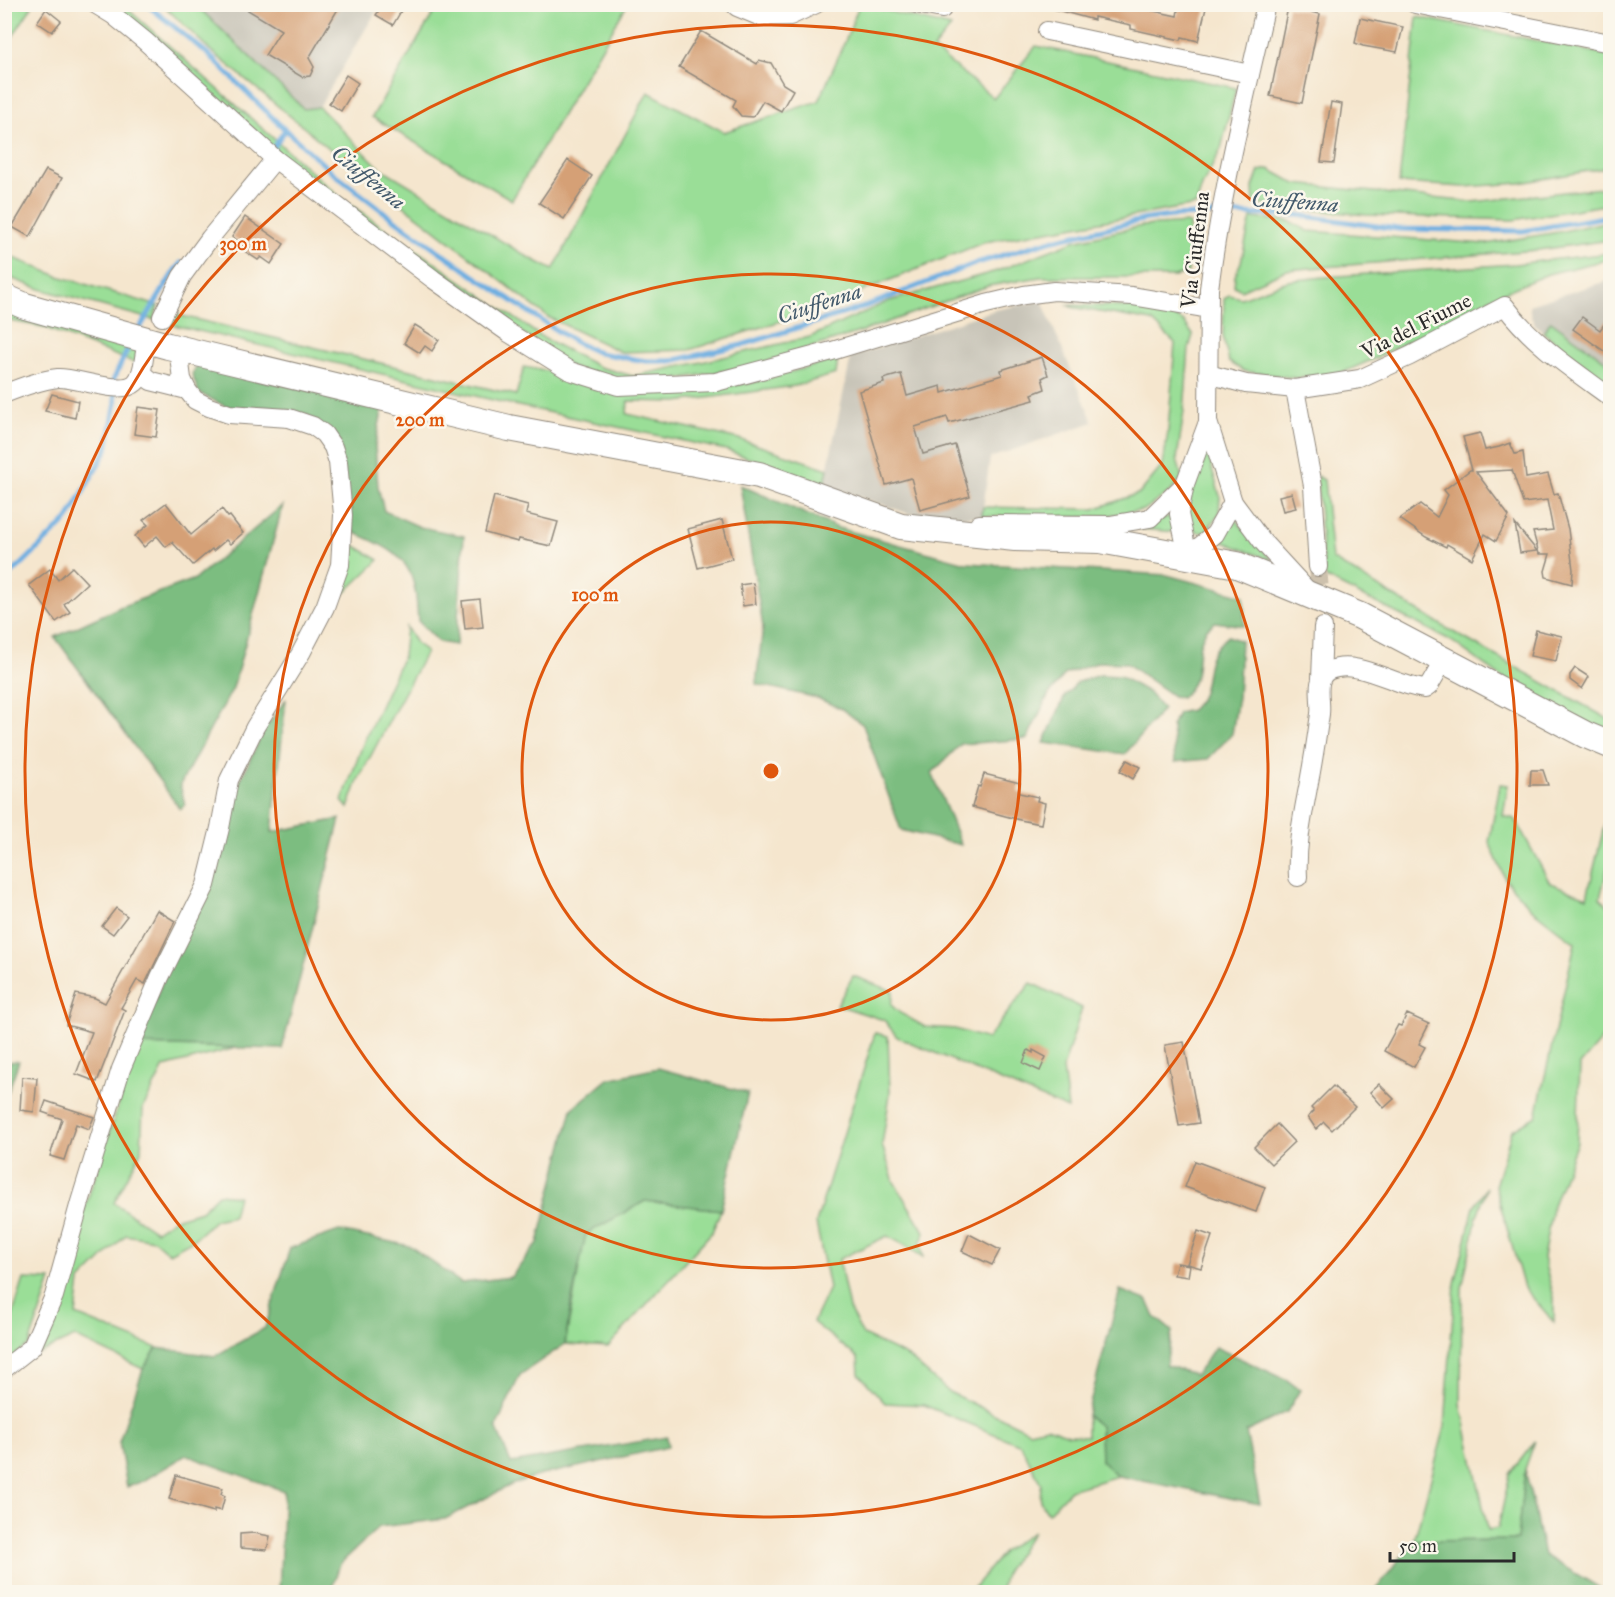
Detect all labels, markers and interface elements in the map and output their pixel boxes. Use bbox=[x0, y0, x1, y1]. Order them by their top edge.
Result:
water label: Ciuffenna bbox=[325, 139, 411, 217]
water label: Ciuffenna bbox=[1250, 185, 1339, 220]
street label: Via Ciuffenna bbox=[1175, 190, 1215, 311]
text: 300 m bbox=[219, 233, 267, 256]
water label: Ciuffenna bbox=[773, 277, 865, 332]
street label: Via del Fiume bbox=[1356, 287, 1476, 365]
text: 200 m bbox=[396, 409, 445, 431]
text: 100 m bbox=[572, 584, 619, 606]
centre of rings bbox=[761, 761, 781, 781]
scale bar bbox=[1390, 1525, 1514, 1563]
text: 50 m bbox=[1399, 1535, 1437, 1557]

